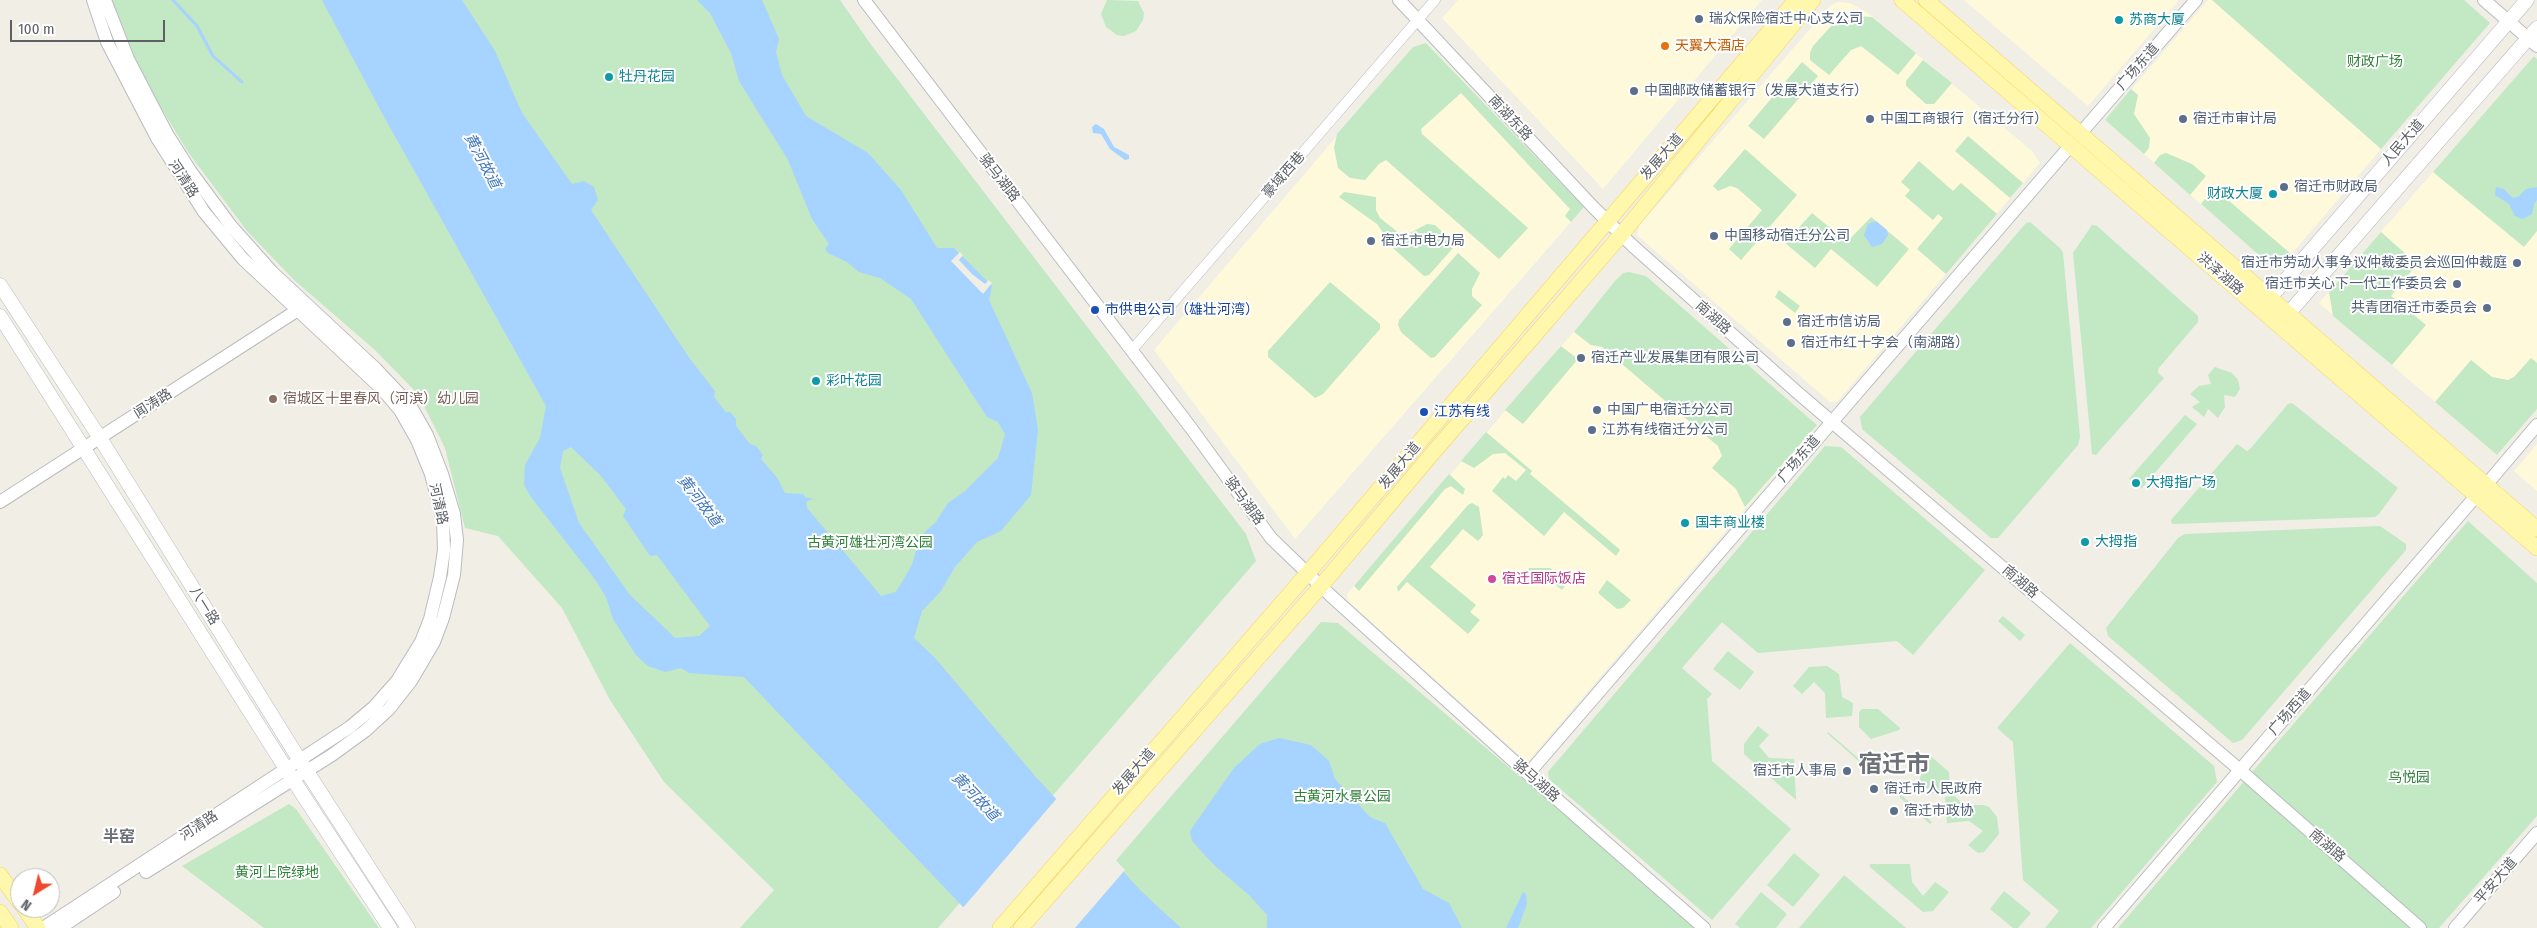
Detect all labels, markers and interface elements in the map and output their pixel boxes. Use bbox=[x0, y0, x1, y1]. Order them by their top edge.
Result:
scale bar bbox=[12, 10, 168, 42]
place label: 瑞众保险宿迁中心支公司 bbox=[1709, 11, 1863, 27]
place label: 苏商大厦 bbox=[2129, 12, 2185, 28]
marker: 瑞众保险宿迁中心支公司 bbox=[1693, 13, 1705, 25]
marker: 苏商大厦 bbox=[2113, 14, 2125, 26]
text: 100 m bbox=[18, 20, 55, 38]
place label: 天翼大酒店 bbox=[1675, 38, 1745, 54]
marker: 天翼大酒店 bbox=[1659, 40, 1671, 52]
street label: 广场东道 bbox=[2113, 40, 2163, 94]
park label: 财政广场 bbox=[2347, 54, 2403, 70]
place label: 牡丹花园 bbox=[619, 69, 675, 85]
marker: 牡丹花园 bbox=[603, 71, 615, 83]
place label: 中国邮政储蓄银行（发展大道支行） bbox=[1644, 83, 1868, 99]
marker: 中国邮政储蓄银行（发展大道支行） bbox=[1628, 85, 1640, 97]
street label: 南湖东路 bbox=[1485, 92, 1535, 144]
place label: 中国工商银行（宿迁分行） bbox=[1880, 111, 2048, 127]
place label: 宿迁市审计局 bbox=[2193, 111, 2277, 127]
marker: 中国工商银行（宿迁分行） bbox=[1864, 113, 1876, 125]
marker: 宿迁市审计局 bbox=[2177, 113, 2189, 125]
street label: 人民大道 bbox=[2378, 116, 2428, 170]
water label: 黄河故道 bbox=[460, 130, 504, 192]
street label: 发展大道 bbox=[1637, 130, 1687, 184]
street label: 豪域西巷 bbox=[1259, 148, 1309, 202]
street label: 骆马湖路 bbox=[975, 151, 1023, 205]
street label: 河清路 bbox=[165, 157, 201, 201]
place label: 宿迁市财政局 bbox=[2294, 179, 2378, 195]
marker: 宿迁市财政局 bbox=[2278, 181, 2290, 193]
place label: 财政大厦 bbox=[2207, 186, 2263, 202]
marker: 财政大厦 bbox=[2267, 188, 2279, 200]
place label: 中国移动宿迁分公司 bbox=[1724, 228, 1850, 244]
marker: 中国移动宿迁分公司 bbox=[1708, 230, 1720, 242]
place label: 宿迁市电力局 bbox=[1381, 233, 1465, 249]
marker: 宿迁市电力局 bbox=[1365, 235, 1377, 247]
street label: 洪泽湖路 bbox=[2193, 249, 2247, 299]
place label: 宿迁市劳动人事争议仲裁委员会巡回仲裁庭 bbox=[2241, 255, 2507, 271]
marker: 宿迁市劳动人事争议仲裁委员会巡回仲裁庭 bbox=[2511, 257, 2523, 269]
place label: 宿迁市关心下一代工作委员会 bbox=[2265, 276, 2447, 292]
marker: 宿迁市关心下一代工作委员会 bbox=[2451, 278, 2463, 290]
street label: 南湖路 bbox=[1692, 298, 1734, 338]
place label: 共青团宿迁市委员会 bbox=[2351, 300, 2477, 316]
place label: 市供电公司（雄壮河湾） bbox=[1105, 302, 1259, 318]
marker: 共青团宿迁市委员会 bbox=[2481, 302, 2493, 314]
marker: 市供电公司（雄壮河湾） bbox=[1089, 304, 1101, 316]
place label: 宿迁市信访局 bbox=[1797, 314, 1881, 330]
marker: 宿迁市信访局 bbox=[1781, 316, 1793, 328]
place label: 宿迁市红十字会（南湖路） bbox=[1801, 335, 1969, 351]
marker: 宿迁市红十字会（南湖路） bbox=[1785, 337, 1797, 349]
place label: 宿迁产业发展集团有限公司 bbox=[1591, 350, 1759, 366]
marker: 宿迁产业发展集团有限公司 bbox=[1575, 352, 1587, 364]
place label: 彩叶花园 bbox=[826, 373, 882, 389]
marker: 彩叶花园 bbox=[810, 375, 822, 387]
street label: 闻涛路 bbox=[131, 386, 175, 422]
place label: 宿城区十里春风（河滨）幼儿园 bbox=[283, 391, 479, 407]
marker: 宿城区十里春风（河滨）幼儿园 bbox=[267, 393, 279, 405]
place label: 中国广电宿迁分公司 bbox=[1607, 402, 1733, 418]
place label: 江苏有线 bbox=[1434, 404, 1490, 420]
marker: 中国广电宿迁分公司 bbox=[1591, 404, 1603, 416]
marker: 江苏有线 bbox=[1418, 406, 1430, 418]
place label: 江苏有线宿迁分公司 bbox=[1602, 422, 1728, 438]
marker: 江苏有线宿迁分公司 bbox=[1586, 424, 1598, 436]
street label: 广场东道 bbox=[1774, 432, 1824, 486]
street label: 发展大道 bbox=[1376, 439, 1424, 493]
water label: 黄河故道 bbox=[673, 472, 725, 530]
street label: 骆马湖路 bbox=[1221, 473, 1267, 529]
place label: 大拇指广场 bbox=[2146, 475, 2216, 491]
marker: 大拇指广场 bbox=[2130, 477, 2142, 489]
street label: 河清路 bbox=[425, 482, 451, 526]
place label: 国丰商业楼 bbox=[1695, 515, 1765, 531]
marker: 国丰商业楼 bbox=[1679, 517, 1691, 529]
place label: 大拇指 bbox=[2095, 534, 2137, 550]
park label: 古黄河雄壮河湾公园 bbox=[807, 535, 933, 551]
marker: 大拇指 bbox=[2079, 536, 2091, 548]
street label: 南湖路 bbox=[1999, 562, 2041, 602]
place label: 宿迁国际饭店 bbox=[1502, 571, 1586, 587]
marker: 宿迁国际饭店 bbox=[1486, 573, 1498, 585]
street label: 八一路 bbox=[186, 584, 222, 628]
street label: 广场西道 bbox=[2265, 685, 2315, 739]
street label: 发展大道 bbox=[1109, 745, 1159, 799]
district label: 宿迁市 bbox=[1858, 751, 1930, 779]
street label: 骆马湖路 bbox=[1509, 756, 1563, 806]
place label: 宿迁市人事局 bbox=[1753, 763, 1837, 779]
marker: 宿迁市人事局 bbox=[1841, 765, 1853, 777]
water label: 黄河故道 bbox=[948, 769, 1002, 825]
park label: 鸟悦园 bbox=[2388, 770, 2430, 786]
place label: 宿迁市人民政府 bbox=[1884, 781, 1982, 797]
marker: 宿迁市人民政府 bbox=[1868, 783, 1880, 795]
park label: 古黄河水景公园 bbox=[1293, 789, 1391, 805]
place label: 宿迁市政协 bbox=[1904, 803, 1974, 819]
marker: 宿迁市政协 bbox=[1888, 805, 1900, 817]
street label: 河清路 bbox=[177, 808, 221, 844]
street label: 南湖路 bbox=[2306, 826, 2348, 866]
district label: 半窑 bbox=[103, 828, 135, 848]
street label: 平安大道 bbox=[2471, 854, 2521, 908]
park label: 黄河上院绿地 bbox=[235, 865, 319, 881]
north arrow bbox=[10, 868, 60, 918]
text: N bbox=[18, 895, 35, 914]

